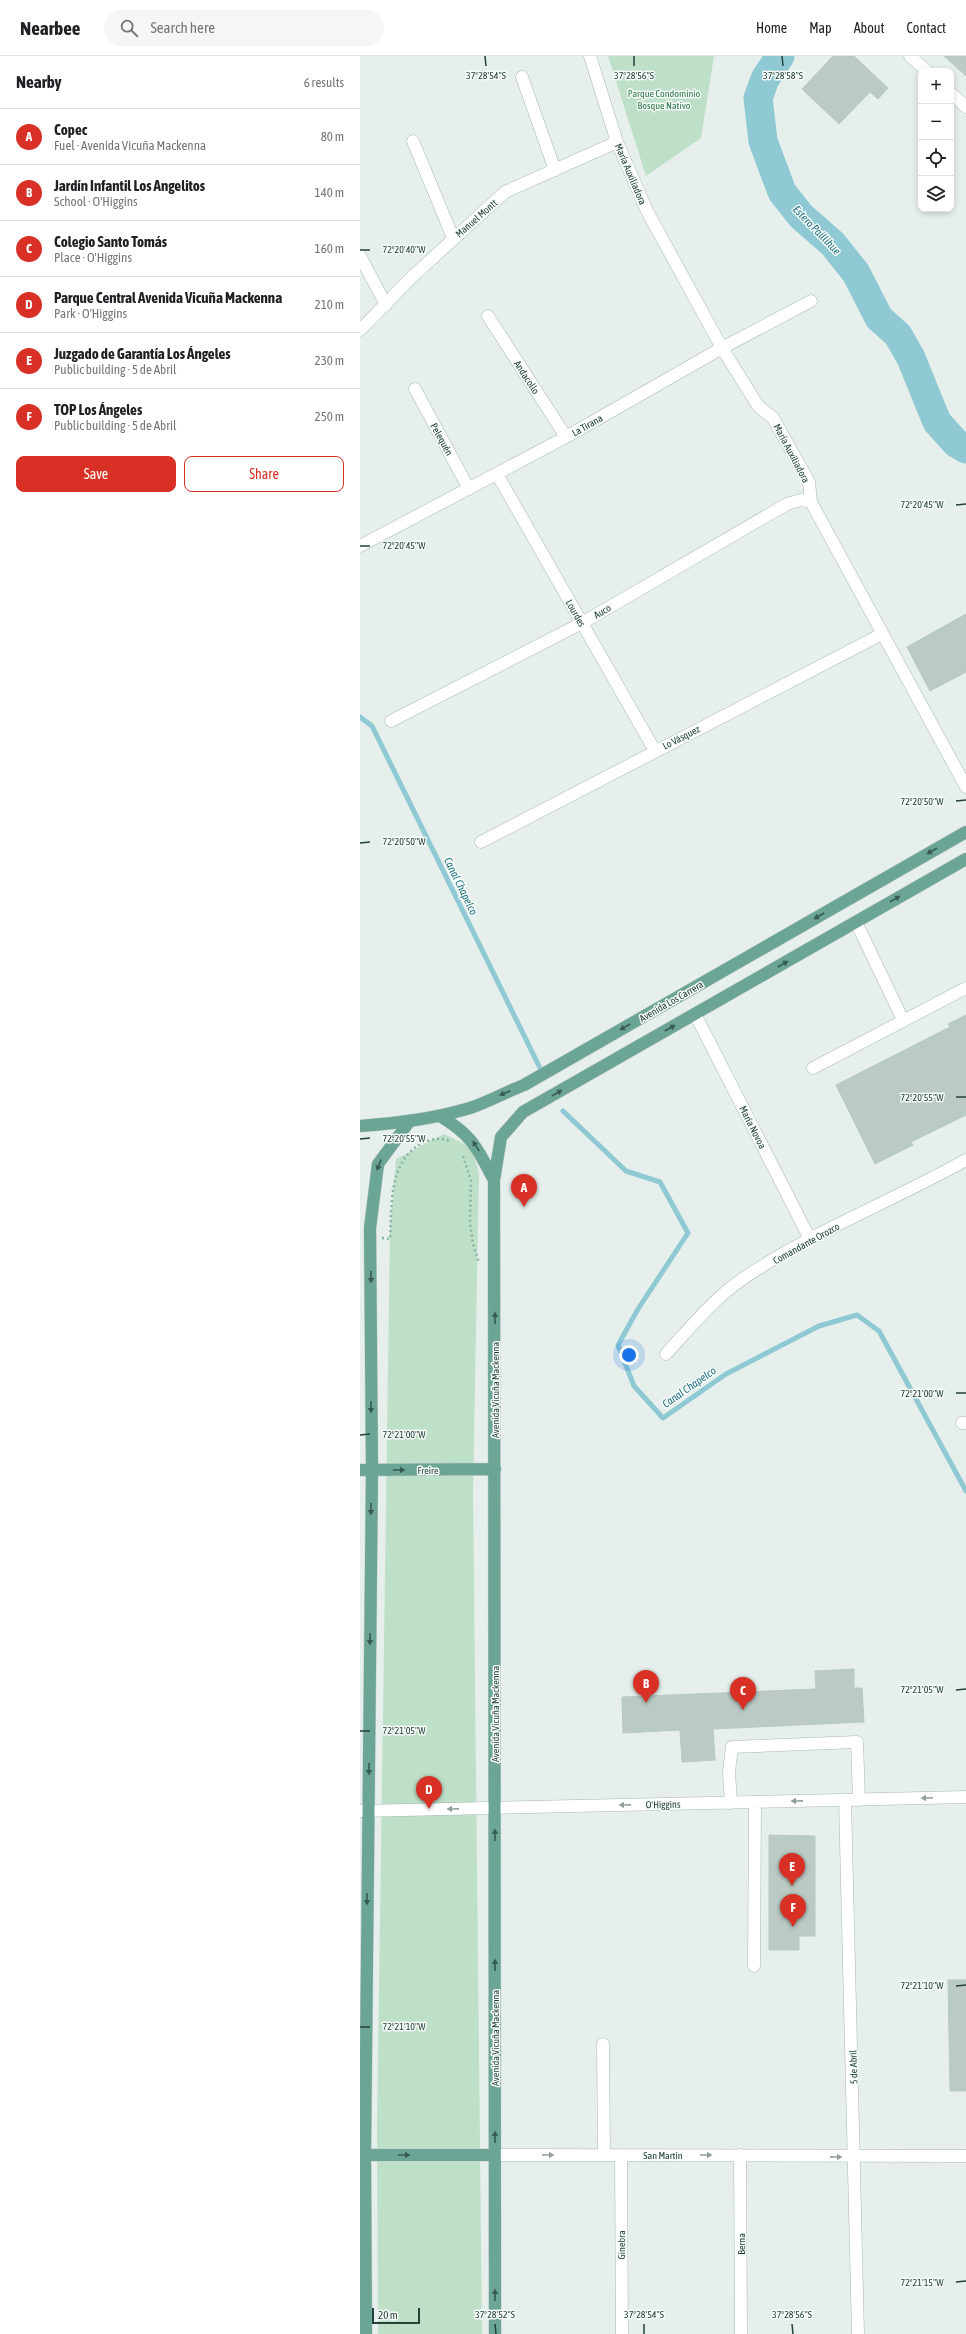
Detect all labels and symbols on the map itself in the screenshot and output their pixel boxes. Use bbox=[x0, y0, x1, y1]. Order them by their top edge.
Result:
text: 37°28'54"S bbox=[466, 70, 506, 81]
text: 37°28'56"S bbox=[614, 70, 654, 81]
text: 37°28'58"S bbox=[763, 70, 803, 81]
park label: Parque Condominio Bosque Nativo bbox=[628, 88, 701, 111]
street label: María Auxiliadora bbox=[613, 142, 648, 207]
street label: Manuel Montt bbox=[453, 197, 499, 239]
water label: Estero Paillihue bbox=[791, 203, 843, 257]
text: 72°20'40"W bbox=[382, 244, 426, 255]
street label: Andacollo bbox=[512, 359, 542, 396]
street label: La Tirana bbox=[570, 412, 605, 439]
street label: Pelequén bbox=[428, 421, 455, 457]
street label: María Auxiliadora bbox=[771, 422, 812, 485]
text: 72°20'45"W bbox=[900, 499, 944, 510]
text: 72°20'45"W bbox=[382, 540, 426, 551]
street label: Lourdes bbox=[564, 598, 588, 629]
street label: Auco bbox=[592, 602, 613, 621]
street label: Lo Vásquez bbox=[661, 723, 702, 752]
text: 72°20'50"W bbox=[900, 796, 944, 807]
text: 72°20'50"W bbox=[382, 836, 426, 847]
one-way arrow bbox=[926, 848, 938, 855]
water label: Canal Chapelco bbox=[442, 855, 480, 917]
one-way arrow bbox=[890, 896, 901, 903]
one-way arrow bbox=[813, 912, 825, 919]
one-way arrow bbox=[777, 960, 789, 967]
street label: Avenida Los Carrera bbox=[637, 979, 705, 1024]
one-way arrow bbox=[619, 1024, 631, 1031]
one-way arrow bbox=[664, 1025, 676, 1032]
one-way arrow bbox=[551, 1089, 563, 1096]
one-way arrow bbox=[499, 1090, 511, 1096]
text: 72°20'55"W bbox=[900, 1092, 944, 1103]
street label: María Novoa bbox=[737, 1104, 768, 1151]
text: 72°20'55"W bbox=[382, 1133, 426, 1144]
one-way arrow bbox=[472, 1140, 479, 1151]
one-way arrow bbox=[376, 1159, 383, 1171]
pin: A bbox=[511, 1174, 537, 1207]
street label: Comandante Orozco bbox=[771, 1221, 842, 1266]
one-way arrow bbox=[368, 1271, 374, 1284]
one-way arrow bbox=[492, 1311, 498, 1324]
street label: Avenida Vicuña Mackenna bbox=[490, 1342, 501, 1438]
your location bbox=[619, 1345, 639, 1365]
water label: Canal Chapelco bbox=[660, 1364, 718, 1410]
text: 72°21'00"W bbox=[900, 1388, 944, 1399]
one-way arrow bbox=[368, 1401, 374, 1414]
text: 72°21'00"W bbox=[382, 1429, 426, 1440]
street label: Freire bbox=[417, 1465, 439, 1476]
one-way arrow bbox=[393, 1467, 406, 1473]
one-way arrow bbox=[368, 1503, 374, 1516]
one-way arrow bbox=[367, 1633, 373, 1646]
street label: Avenida Vicuña Mackenna bbox=[490, 1666, 501, 1762]
pin: B bbox=[633, 1670, 659, 1703]
pin: C bbox=[730, 1677, 756, 1710]
text: 72°21'05"W bbox=[900, 1684, 944, 1695]
text: 72°21'05"W bbox=[382, 1725, 426, 1736]
one-way arrow bbox=[366, 1763, 372, 1776]
pin: D bbox=[416, 1776, 442, 1809]
one-way arrow bbox=[921, 1795, 933, 1802]
one-way arrow bbox=[790, 1798, 803, 1804]
street label: O'Higgins bbox=[646, 1799, 681, 1810]
one-way arrow bbox=[619, 1802, 631, 1809]
one-way arrow bbox=[447, 1806, 459, 1813]
one-way arrow bbox=[492, 1828, 498, 1841]
pin: E bbox=[779, 1853, 805, 1886]
one-way arrow bbox=[364, 1893, 370, 1906]
pin: F bbox=[780, 1894, 806, 1927]
one-way arrow bbox=[492, 1958, 498, 1971]
text: 72°21'10"W bbox=[900, 1980, 944, 1991]
street label: Avenida Vicuña Mackenna bbox=[490, 1990, 501, 2086]
text: 72°21'10"W bbox=[382, 2021, 426, 2032]
street label: 5 de Abril bbox=[847, 2049, 860, 2084]
one-way arrow bbox=[492, 2130, 498, 2143]
street label: San Martín bbox=[643, 2150, 683, 2161]
one-way arrow bbox=[398, 2152, 411, 2158]
one-way arrow bbox=[542, 2152, 555, 2158]
one-way arrow bbox=[700, 2152, 713, 2158]
one-way arrow bbox=[830, 2154, 843, 2160]
street label: Ginebra bbox=[616, 2230, 627, 2260]
street label: Berna bbox=[736, 2233, 747, 2255]
text: 72°21'15"W bbox=[900, 2277, 944, 2288]
one-way arrow bbox=[492, 2288, 498, 2301]
scale bar bbox=[372, 2306, 420, 2325]
text: 37°28'52"S bbox=[475, 2309, 515, 2320]
text: 37°28'54"S bbox=[624, 2309, 664, 2320]
text: 37°28'56"S bbox=[772, 2309, 812, 2320]

